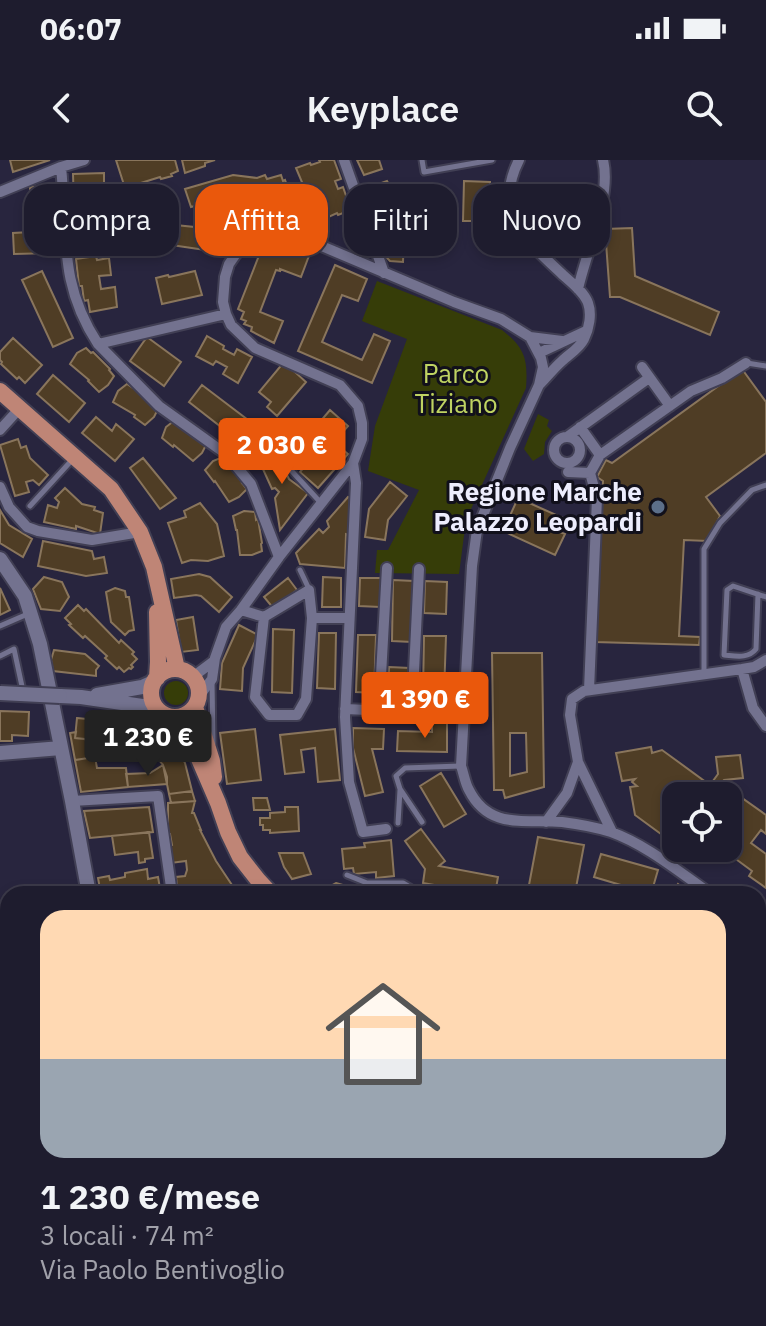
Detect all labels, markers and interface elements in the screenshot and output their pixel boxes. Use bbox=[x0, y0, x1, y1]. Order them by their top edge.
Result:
text: 06:07 bbox=[40, 9, 122, 48]
text: Keyplace bbox=[307, 85, 459, 132]
icon: back bbox=[40, 86, 84, 130]
icon: search bbox=[682, 86, 726, 130]
chip: Compra bbox=[24, 184, 179, 256]
chip: Affitta bbox=[195, 184, 328, 256]
chip: Filtri bbox=[344, 184, 457, 256]
chip: Nuovo bbox=[473, 184, 610, 256]
park label: Parco Tiziano bbox=[414, 356, 498, 420]
pin: 2 030 € bbox=[208, 418, 356, 486]
text: 2 030 € bbox=[237, 427, 327, 461]
place label: Regione Marche Palazzo Leopardi bbox=[433, 474, 642, 538]
marker: Regione Marche Palazzo Leopardi bbox=[649, 498, 667, 516]
pin: 1 390 € bbox=[351, 672, 499, 740]
text: 1 390 € bbox=[380, 681, 470, 715]
pin: 1 230 € bbox=[74, 710, 222, 778]
text: 1 230 € bbox=[103, 719, 193, 753]
map controls bbox=[662, 782, 742, 862]
button: locate bbox=[662, 782, 742, 862]
icon: home bbox=[311, 962, 455, 1106]
text: 1 230 €/mese bbox=[40, 1174, 260, 1218]
text: 3 locali · 74 m² bbox=[40, 1218, 214, 1252]
text: Via Paolo Bentivoglio bbox=[40, 1252, 285, 1286]

